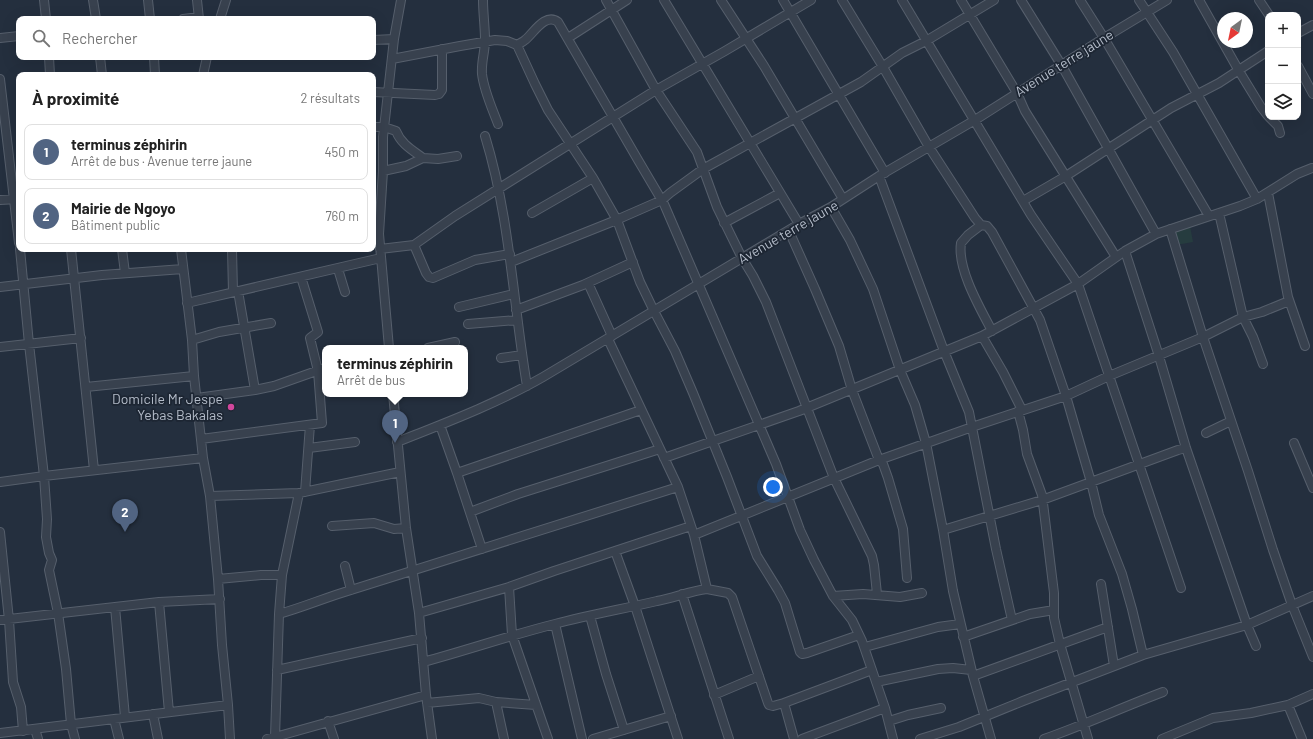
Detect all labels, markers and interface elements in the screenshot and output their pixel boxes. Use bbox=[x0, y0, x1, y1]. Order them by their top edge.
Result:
north arrow bbox=[1217, 12, 1253, 48]
map controls bbox=[1265, 12, 1301, 120]
button: + bbox=[1265, 12, 1301, 48]
search box bbox=[16, 16, 376, 60]
street label: Avenue terre jaune bbox=[1011, 25, 1116, 100]
icon: search bbox=[30, 27, 52, 49]
text: Rechercher bbox=[62, 29, 138, 47]
button: − bbox=[1265, 48, 1301, 84]
button: layers bbox=[1265, 84, 1301, 120]
text: À proximité bbox=[32, 88, 119, 108]
text: 2 résultats bbox=[300, 90, 360, 106]
text: terminus zéphirin bbox=[71, 135, 187, 153]
text: 1 bbox=[44, 144, 48, 160]
text: 450 m bbox=[324, 144, 359, 160]
text: Arrêt de bus · Avenue terre jaune bbox=[71, 153, 252, 169]
street label: Avenue terre jaune bbox=[735, 196, 841, 267]
text: Mairie de Ngoyo bbox=[71, 199, 176, 217]
text: 2 bbox=[42, 208, 50, 224]
text: 760 m bbox=[325, 208, 359, 224]
text: Bâtiment public bbox=[71, 217, 160, 233]
popup bbox=[322, 345, 468, 397]
text: terminus zéphirin bbox=[337, 354, 453, 372]
text: Arrêt de bus bbox=[337, 372, 405, 388]
place label: Domicile Mr Jespe Yebas Bakalas bbox=[112, 390, 223, 423]
marker: Domicile Mr Jespe Yebas Bakalas bbox=[226, 402, 236, 412]
pin: 1 bbox=[382, 410, 408, 443]
your location bbox=[763, 477, 783, 497]
pin: 2 bbox=[112, 499, 138, 532]

